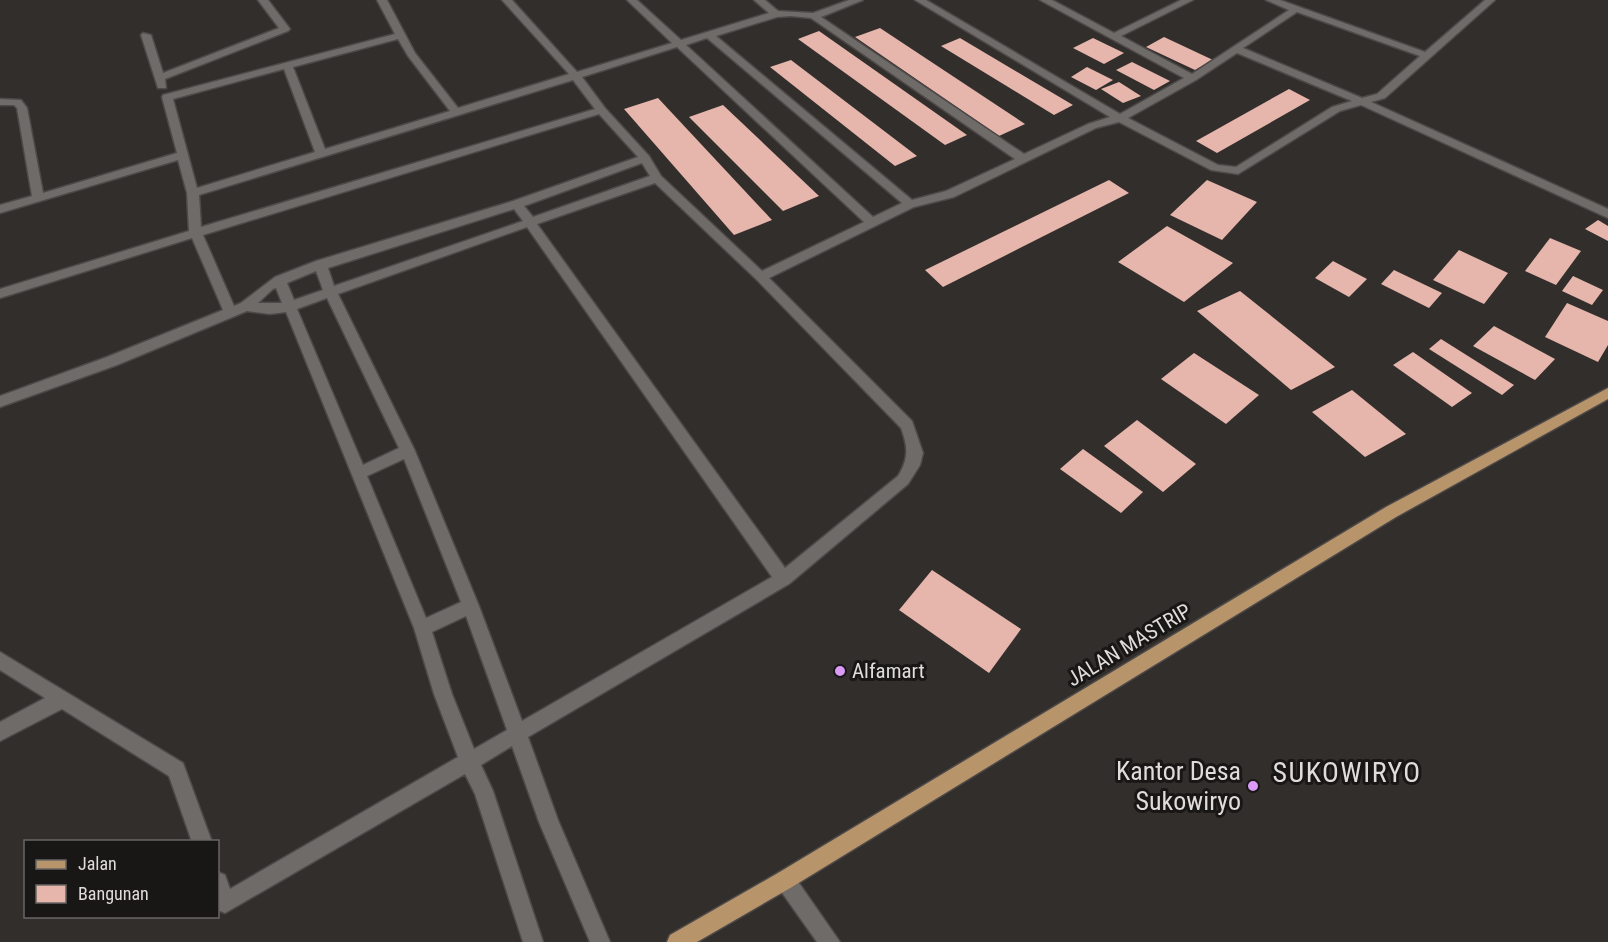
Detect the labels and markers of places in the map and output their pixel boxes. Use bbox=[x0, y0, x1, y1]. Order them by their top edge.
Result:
place label: Alfamart bbox=[852, 659, 925, 683]
marker: Alfamart bbox=[833, 664, 847, 678]
place label: Kantor Desa Sukowiryo bbox=[1116, 756, 1241, 816]
marker: Kantor Desa Sukowiryo bbox=[1246, 779, 1260, 793]

